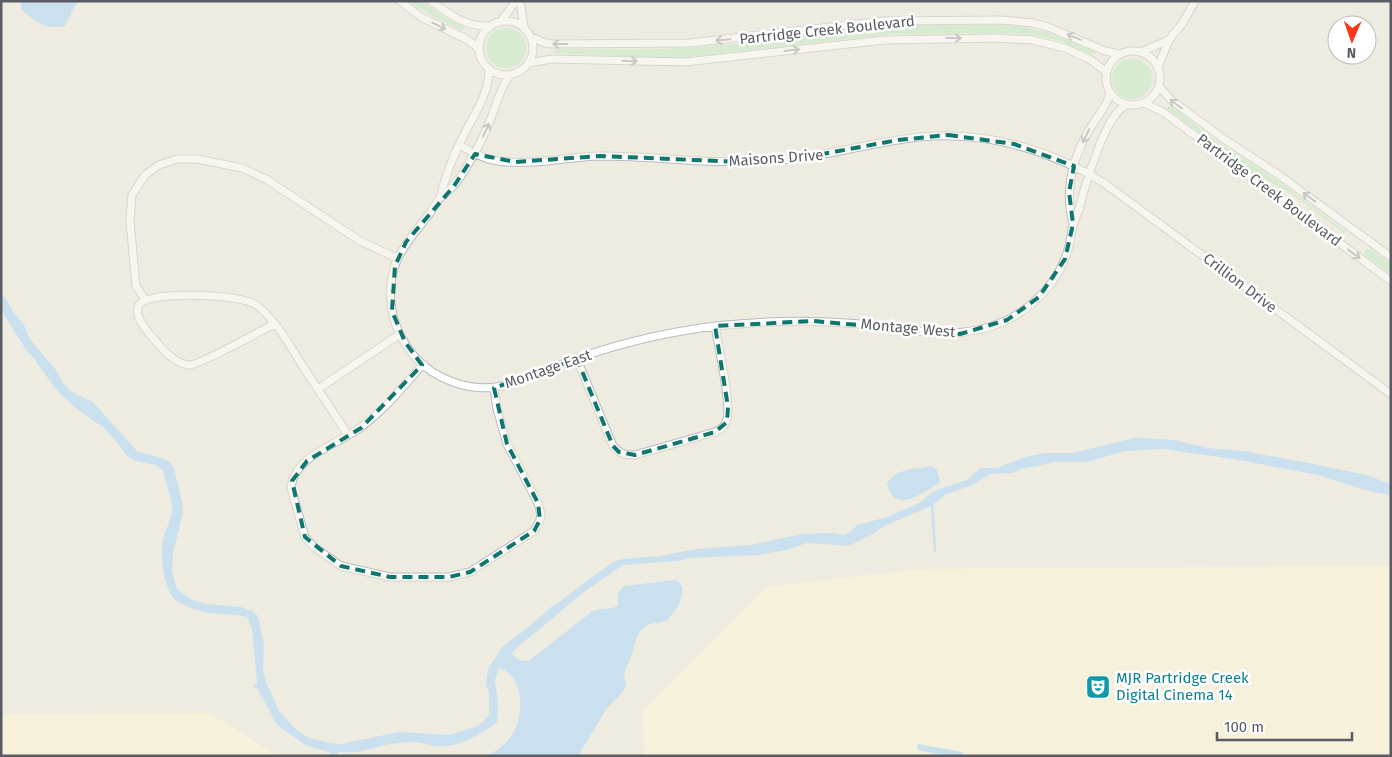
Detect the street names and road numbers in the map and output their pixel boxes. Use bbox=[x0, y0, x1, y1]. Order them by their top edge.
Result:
street label: Partridge Creek Boulevard bbox=[738, 12, 916, 48]
street label: Partridge Creek Boulevard bbox=[1193, 130, 1345, 250]
street label: Maisons Drive bbox=[728, 146, 824, 170]
street label: Crillion Drive bbox=[1199, 249, 1281, 317]
street label: Montage West bbox=[860, 315, 957, 341]
street label: Montage East bbox=[502, 346, 594, 392]

